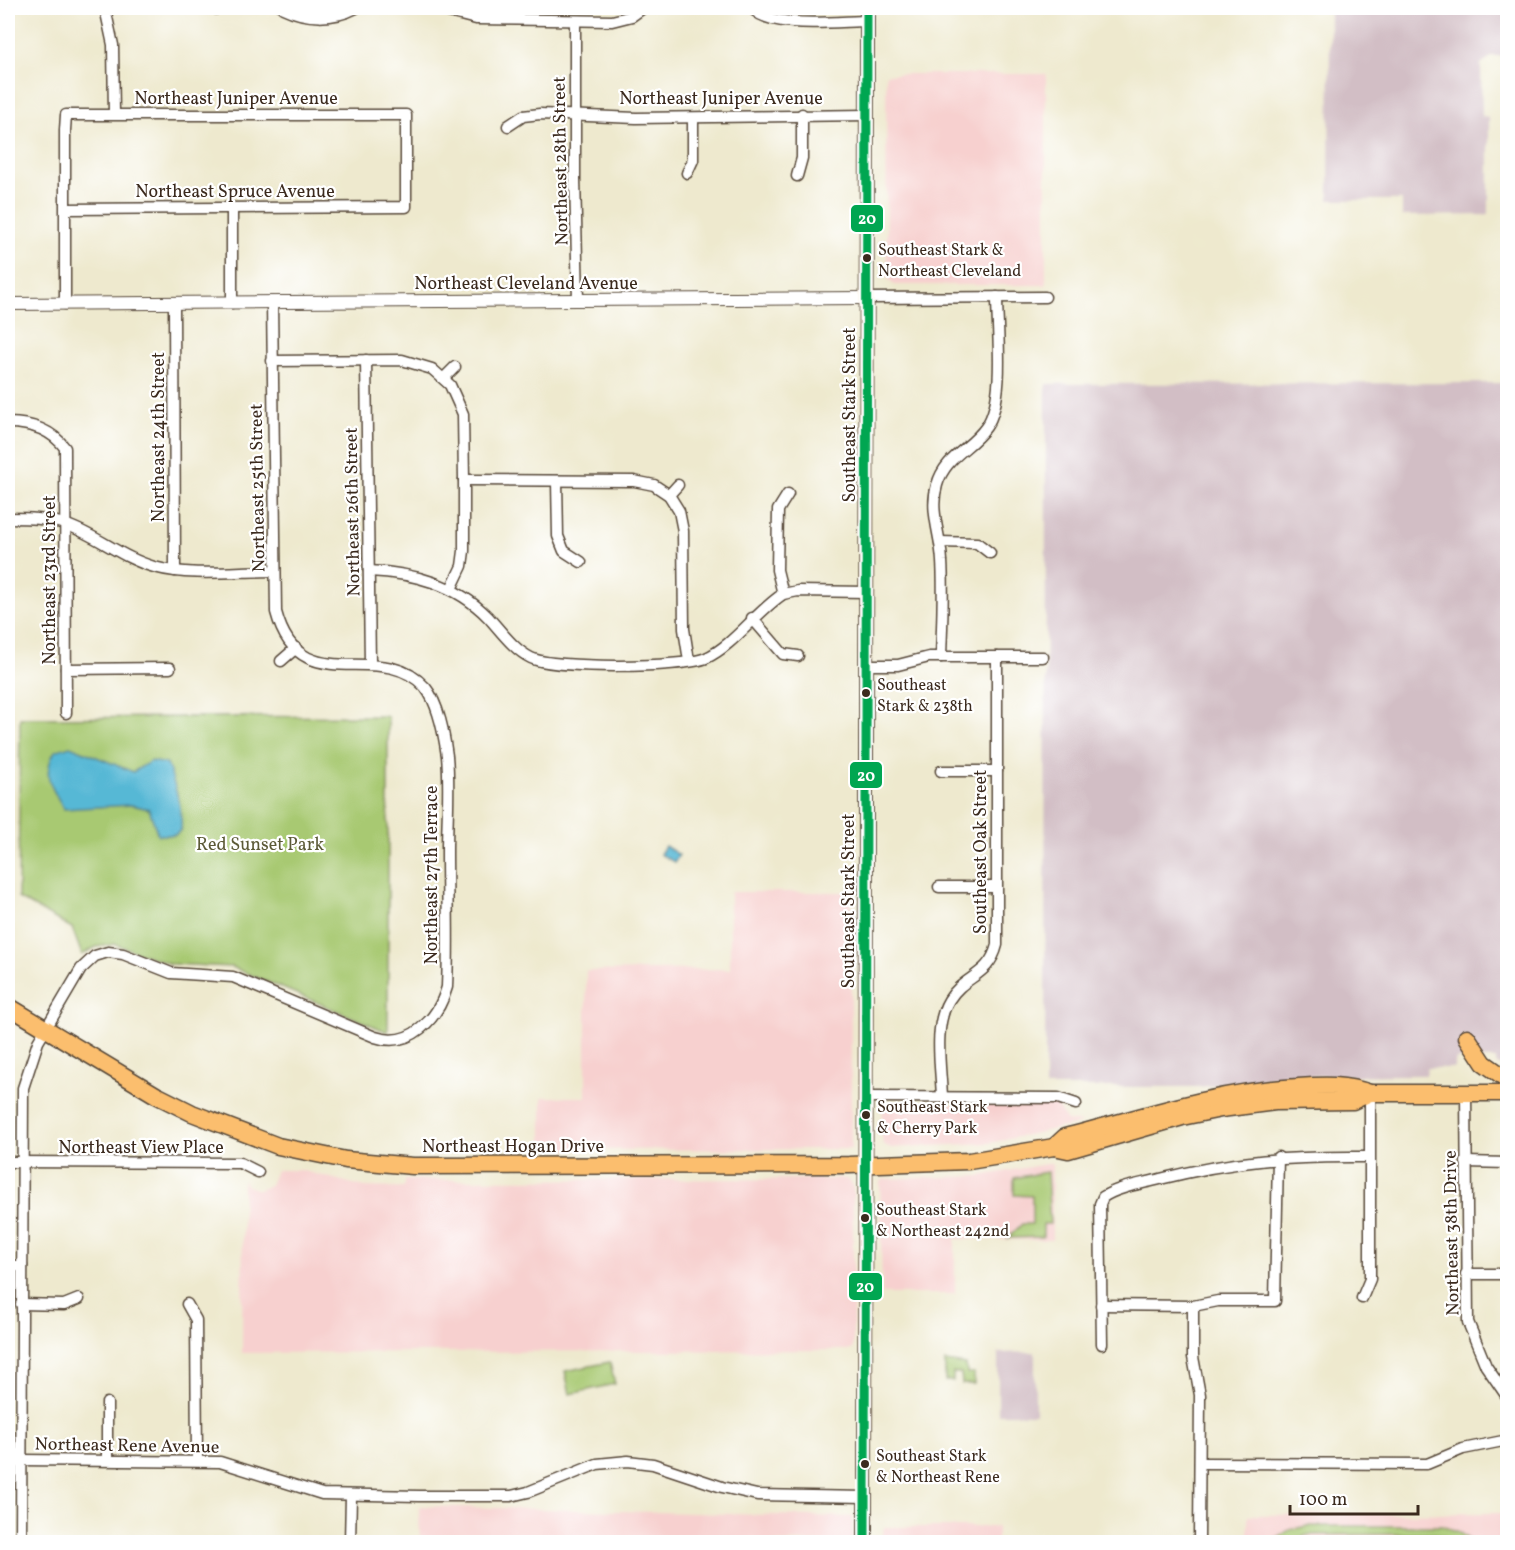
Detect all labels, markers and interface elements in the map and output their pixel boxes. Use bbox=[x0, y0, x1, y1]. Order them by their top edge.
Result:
street label: Northeast 28th Street bbox=[548, 76, 575, 246]
street label: Northeast Juniper Avenue bbox=[134, 87, 338, 112]
street label: Northeast Juniper Avenue bbox=[619, 87, 823, 112]
street label: Northeast Spruce Avenue bbox=[135, 180, 335, 205]
line badge: 20 bbox=[850, 204, 884, 233]
text: 20 bbox=[858, 209, 876, 231]
place label: Southeast Stark & Northeast Cleveland bbox=[878, 240, 1021, 283]
marker: Southeast Stark & Northeast Cleveland bbox=[861, 252, 873, 264]
street label: Northeast Cleveland Avenue bbox=[414, 272, 638, 297]
street label: Southeast Stark Street bbox=[838, 327, 863, 503]
street label: Northeast 24th Street bbox=[147, 352, 172, 522]
street label: Northeast 25th Street bbox=[245, 403, 272, 573]
street label: Northeast 26th Street bbox=[340, 427, 367, 597]
street label: Northeast 23rd Street bbox=[38, 495, 63, 665]
place label: Southeast Stark & 238th bbox=[877, 675, 973, 718]
marker: Southeast Stark & 238th bbox=[860, 687, 872, 699]
line badge: 20 bbox=[849, 761, 883, 789]
text: 20 bbox=[857, 766, 875, 788]
street label: Southeast Oak Street bbox=[969, 770, 994, 934]
street label: Northeast 27th Terrace bbox=[420, 785, 445, 965]
street label: Southeast Stark Street bbox=[837, 813, 862, 989]
park label: Red Sunset Park bbox=[196, 833, 324, 858]
place label: Southeast Stark & Cherry Park bbox=[877, 1097, 988, 1140]
marker: Southeast Stark & Cherry Park bbox=[860, 1109, 872, 1121]
street label: Northeast Hogan Drive bbox=[422, 1135, 604, 1160]
street label: Northeast View Place bbox=[58, 1136, 224, 1161]
street label: Northeast 38th Drive bbox=[1439, 1150, 1466, 1316]
place label: Southeast Stark & Northeast 242nd bbox=[876, 1200, 1009, 1243]
marker: Southeast Stark & Northeast 242nd bbox=[859, 1212, 871, 1224]
line badge: 20 bbox=[848, 1272, 883, 1301]
text: 20 bbox=[856, 1277, 874, 1299]
street label: Northeast Rene Avenue bbox=[34, 1432, 220, 1461]
place label: Southeast Stark & Northeast Rene bbox=[876, 1446, 1000, 1489]
marker: Southeast Stark & Northeast Rene bbox=[859, 1458, 871, 1470]
scale bar bbox=[1290, 1478, 1418, 1516]
text: 100 m bbox=[1299, 1488, 1348, 1513]

